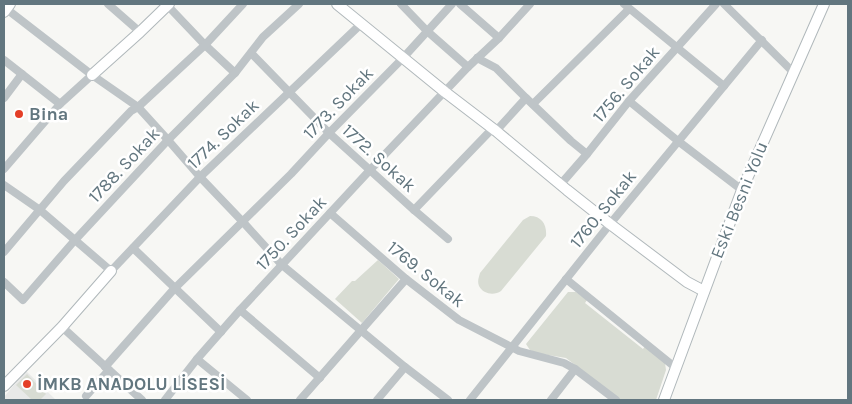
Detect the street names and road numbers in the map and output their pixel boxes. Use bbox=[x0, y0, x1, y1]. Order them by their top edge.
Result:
street label: 1756. Sokak bbox=[588, 41, 664, 127]
street label: 1773. Sokak bbox=[298, 62, 378, 144]
street label: 1774. Sokak bbox=[183, 94, 263, 174]
street label: 1772. Sokak bbox=[338, 119, 420, 197]
street label: 1788. Sokak bbox=[84, 123, 164, 207]
street label: Eski Besni Yolu bbox=[706, 138, 772, 262]
street label: 1760. Sokak bbox=[565, 166, 641, 252]
street label: 1750. Sokak bbox=[251, 191, 331, 275]
street label: 1769. Sokak bbox=[383, 236, 469, 312]

